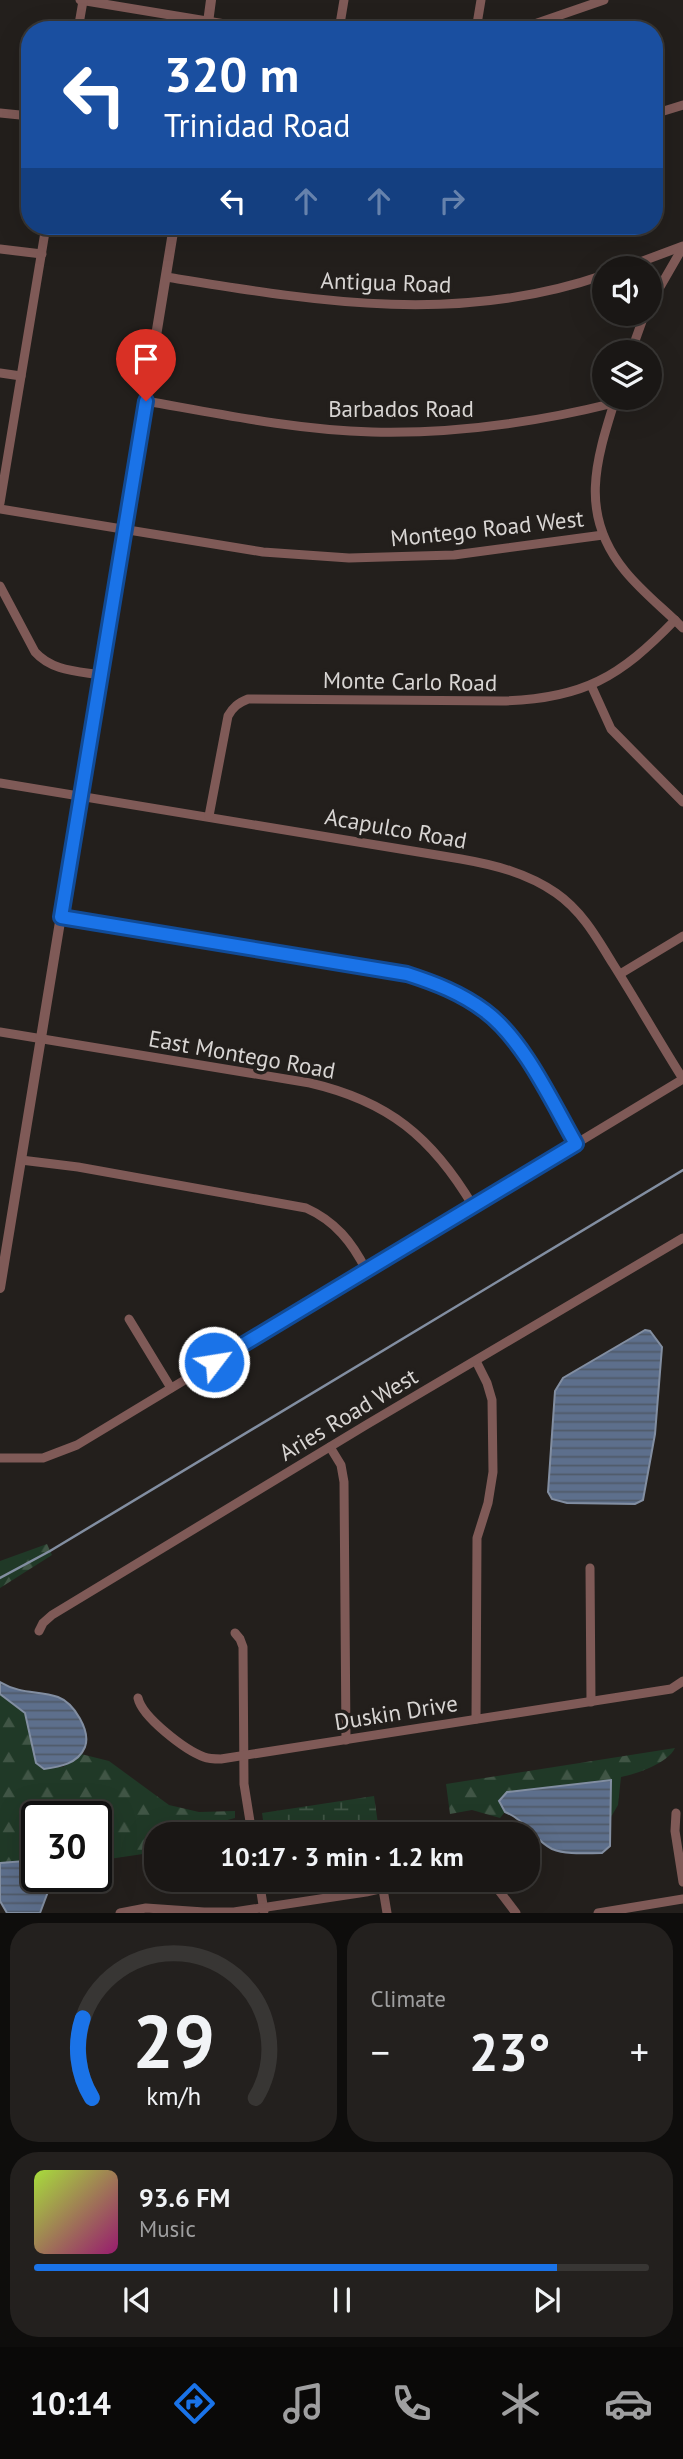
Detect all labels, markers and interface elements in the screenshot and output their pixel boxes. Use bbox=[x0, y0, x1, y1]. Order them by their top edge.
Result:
text: 320 m bbox=[164, 42, 299, 106]
icon: left bbox=[49, 49, 140, 140]
text: Trinidad Road bbox=[164, 104, 351, 146]
icon: left bbox=[214, 182, 252, 220]
icon: ahead bbox=[287, 182, 325, 220]
icon: ahead bbox=[360, 182, 398, 220]
icon: right bbox=[433, 182, 471, 220]
map controls bbox=[592, 256, 662, 410]
button: sound bbox=[592, 256, 662, 326]
street label: Antigua Road bbox=[320, 265, 452, 299]
pin bbox=[116, 329, 176, 401]
icon: arrive bbox=[127, 340, 165, 378]
button: layers bbox=[592, 340, 662, 410]
street label: Barbados Road bbox=[328, 394, 474, 423]
street label: Montego Road West bbox=[389, 503, 585, 553]
street label: Monte Carlo Road bbox=[323, 665, 497, 697]
street label: Acapulco Road bbox=[323, 801, 469, 855]
street label: East Montego Road bbox=[146, 1023, 338, 1085]
position arrow bbox=[177, 1325, 251, 1399]
street label: Aries Road West bbox=[273, 1361, 423, 1467]
street label: Duskin Drive bbox=[332, 1688, 460, 1736]
speed limit sign: 30 bbox=[21, 1801, 112, 1892]
text: 10:17 · 3 min · 1.2 km bbox=[220, 1840, 464, 1873]
text: Climate bbox=[371, 1984, 446, 2013]
text: 29 bbox=[132, 1995, 215, 2089]
text: 23° bbox=[469, 2018, 551, 2085]
text: − bbox=[371, 2027, 390, 2076]
text: + bbox=[630, 2027, 649, 2076]
text: km/h bbox=[146, 2080, 201, 2112]
text: 93.6 FM bbox=[139, 2181, 230, 2214]
text: Music bbox=[139, 2214, 196, 2243]
icon: previous bbox=[118, 2281, 156, 2319]
icon: pause bbox=[323, 2281, 361, 2319]
icon: next bbox=[528, 2281, 566, 2319]
icon: directions bbox=[170, 2379, 219, 2428]
icon: music bbox=[279, 2379, 328, 2428]
icon: phone bbox=[387, 2379, 436, 2428]
icon: climate bbox=[496, 2379, 545, 2428]
icon: car bbox=[604, 2379, 653, 2428]
text: 10:14 bbox=[30, 2382, 111, 2424]

